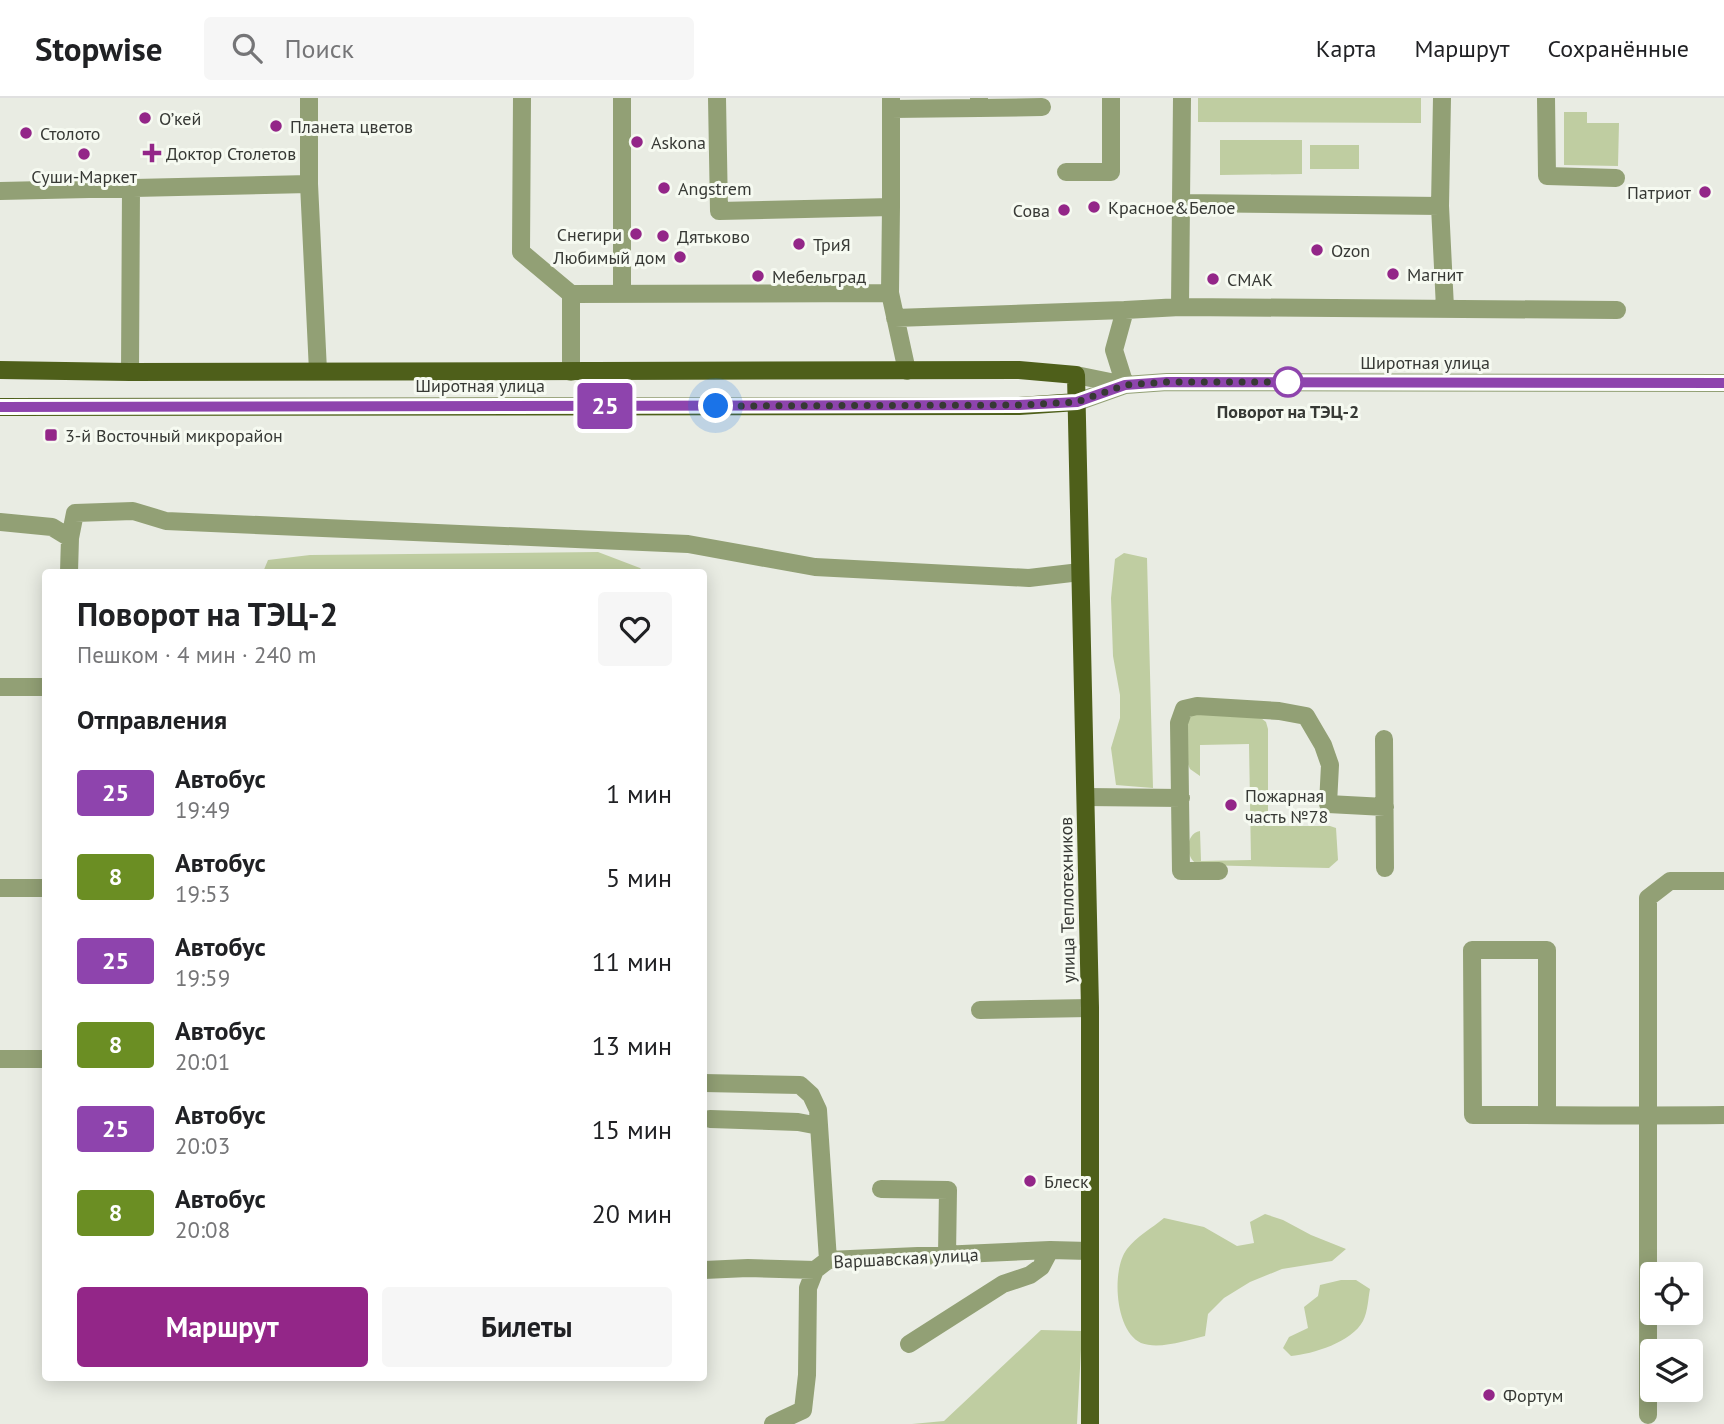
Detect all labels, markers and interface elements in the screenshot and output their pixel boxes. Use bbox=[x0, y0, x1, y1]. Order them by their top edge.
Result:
search box bbox=[204, 17, 694, 80]
text: Stopwise bbox=[35, 27, 162, 70]
icon: search bbox=[228, 29, 266, 67]
text: Поиск bbox=[284, 32, 354, 65]
text: Карта bbox=[1316, 33, 1376, 64]
text: Маршрут bbox=[1414, 33, 1509, 64]
text: Сохранённые bbox=[1547, 33, 1689, 64]
place label: О’кей bbox=[159, 107, 201, 130]
marker: О’кей bbox=[137, 110, 153, 126]
place label: Планета цветов bbox=[290, 115, 413, 138]
marker: Планета цветов bbox=[268, 118, 284, 134]
place label: Столото bbox=[40, 122, 101, 145]
marker: Столото bbox=[18, 125, 34, 141]
place label: Askona bbox=[651, 131, 706, 154]
marker: Askona bbox=[629, 134, 645, 150]
place label: Доктор Столетов bbox=[166, 142, 296, 165]
marker: Доктор Столетов bbox=[144, 145, 160, 161]
marker: Суши-Маркет bbox=[76, 146, 92, 162]
place label: Суши-Маркет bbox=[31, 165, 138, 188]
place label: Angstrem bbox=[678, 177, 752, 200]
marker: Angstrem bbox=[656, 180, 672, 196]
place label: Патриот bbox=[1627, 181, 1692, 204]
marker: Патриот bbox=[1697, 184, 1713, 200]
place label: Красное&Белое bbox=[1108, 196, 1235, 219]
place label: Сова bbox=[1013, 199, 1050, 222]
marker: Красное&Белое bbox=[1086, 199, 1102, 215]
marker: Сова bbox=[1056, 202, 1072, 218]
place label: Снегири bbox=[557, 223, 622, 246]
place label: Дятьково bbox=[677, 225, 750, 248]
marker: Снегири bbox=[628, 226, 644, 242]
marker: Дятьково bbox=[655, 228, 671, 244]
place label: ТриЯ bbox=[813, 233, 851, 256]
marker: ТриЯ bbox=[791, 236, 807, 252]
place label: Ozon bbox=[1331, 239, 1370, 262]
marker: Ozon bbox=[1309, 242, 1325, 258]
place label: Любимый дом bbox=[552, 246, 666, 269]
marker: Любимый дом bbox=[672, 249, 688, 265]
place label: Магнит bbox=[1407, 263, 1464, 286]
place label: Мебельград bbox=[772, 265, 866, 288]
marker: Магнит bbox=[1385, 266, 1401, 282]
marker: Мебельград bbox=[750, 268, 766, 284]
place label: СМАК bbox=[1227, 268, 1273, 291]
marker: СМАК bbox=[1205, 271, 1221, 287]
street label: Широтная улица bbox=[1360, 351, 1490, 374]
marker: Поворот на ТЭЦ-2 bbox=[1273, 367, 1303, 397]
street label: Широтная улица bbox=[415, 374, 545, 397]
line badge: 25 bbox=[574, 383, 636, 429]
your location bbox=[698, 388, 733, 423]
text: 25 bbox=[591, 390, 619, 421]
place label: Поворот на ТЭЦ-2 bbox=[1217, 400, 1359, 423]
place label: 3-й Восточный микрорайон bbox=[65, 424, 283, 447]
marker: 3-й Восточный микрорайон bbox=[43, 427, 59, 443]
text: Поворот на ТЭЦ-2 bbox=[77, 592, 338, 635]
button: heart bbox=[598, 592, 672, 666]
text: Пешком · 4 мин · 240 m bbox=[77, 640, 316, 669]
text: Отправления bbox=[77, 703, 227, 736]
text: Автобус bbox=[175, 762, 266, 795]
text: 25 bbox=[102, 777, 129, 808]
text: 1 мин bbox=[606, 777, 672, 810]
place label: Пожарная часть №78 bbox=[1245, 784, 1328, 828]
text: 19:49 bbox=[175, 795, 230, 824]
marker: Пожарная часть №78 bbox=[1223, 797, 1239, 813]
street label: улица Теплотехников bbox=[1054, 817, 1080, 983]
text: Автобус bbox=[175, 846, 266, 879]
text: 8 bbox=[109, 861, 122, 892]
text: 5 мин bbox=[606, 861, 672, 894]
text: 19:53 bbox=[175, 879, 230, 908]
text: Автобус bbox=[175, 930, 266, 963]
text: 25 bbox=[102, 945, 129, 976]
text: 11 мин bbox=[592, 945, 672, 978]
text: 19:59 bbox=[175, 963, 230, 992]
text: Автобус bbox=[175, 1014, 266, 1047]
text: 8 bbox=[109, 1029, 122, 1060]
text: 13 мин bbox=[592, 1029, 672, 1062]
text: 20:01 bbox=[175, 1047, 230, 1076]
text: Автобус bbox=[175, 1098, 266, 1131]
text: 25 bbox=[102, 1113, 129, 1144]
text: 15 мин bbox=[592, 1113, 672, 1146]
text: 20:03 bbox=[175, 1131, 230, 1160]
place label: Блеск bbox=[1044, 1170, 1089, 1193]
marker: Блеск bbox=[1022, 1173, 1038, 1189]
text: Автобус bbox=[175, 1182, 266, 1215]
text: 8 bbox=[109, 1197, 122, 1228]
text: 20 мин bbox=[592, 1197, 672, 1230]
text: 20:08 bbox=[175, 1215, 230, 1244]
street label: Варшавская улица bbox=[833, 1243, 979, 1273]
map controls bbox=[1640, 1262, 1703, 1402]
button: locate bbox=[1640, 1262, 1703, 1325]
button: Маршрут bbox=[77, 1287, 368, 1367]
button: Билеты bbox=[382, 1287, 672, 1367]
button: layers bbox=[1640, 1339, 1703, 1402]
place label: Фортум bbox=[1503, 1384, 1563, 1407]
marker: Фортум bbox=[1481, 1387, 1497, 1403]

